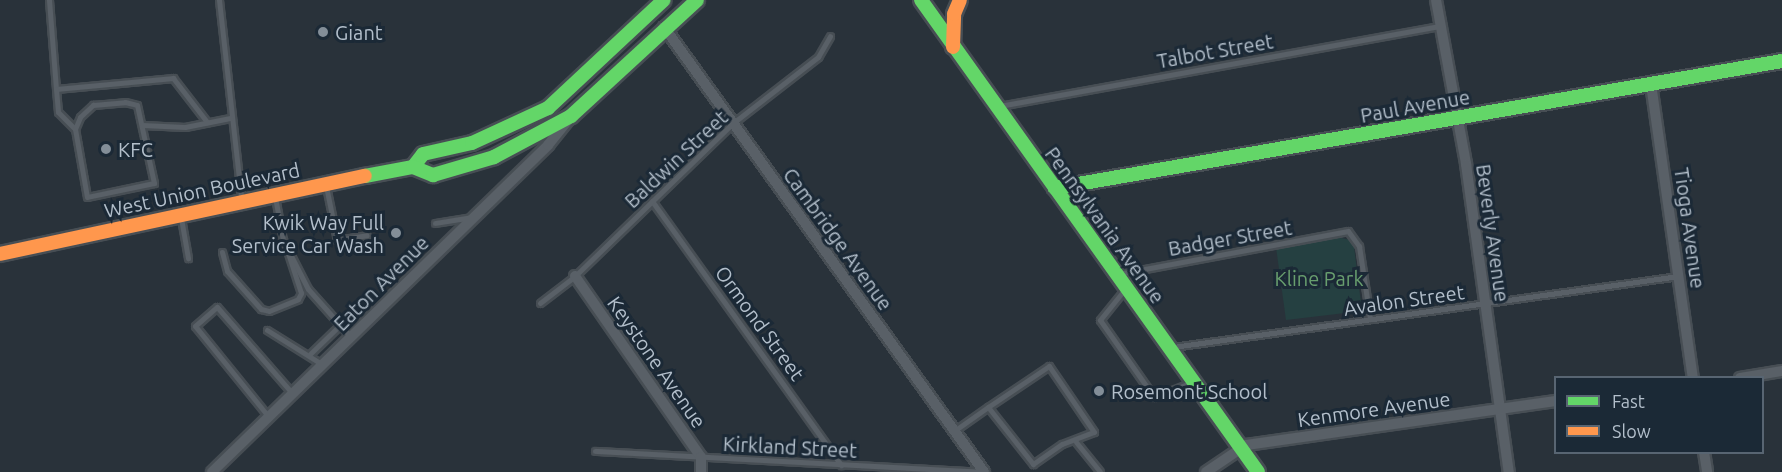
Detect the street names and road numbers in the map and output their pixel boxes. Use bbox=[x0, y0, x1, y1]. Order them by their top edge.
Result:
street label: Talbot Street bbox=[1155, 29, 1275, 73]
street label: Paul Avenue bbox=[1358, 85, 1472, 127]
street label: Baldwin Street bbox=[619, 105, 733, 213]
street label: Pennsylvania Avenue bbox=[1040, 142, 1170, 308]
street label: West Union Boulevard bbox=[102, 158, 302, 222]
street label: Cambridge Avenue bbox=[778, 163, 898, 315]
street label: Beverly Avenue bbox=[1471, 163, 1515, 303]
street label: Tioga Avenue bbox=[1670, 166, 1710, 290]
street label: Badger Street bbox=[1166, 215, 1294, 261]
street label: Eaton Avenue bbox=[329, 231, 433, 335]
street label: Ormond Street bbox=[710, 261, 810, 385]
street label: Avalon Street bbox=[1342, 280, 1466, 320]
street label: Keystone Avenue bbox=[603, 292, 711, 432]
street label: Kenmore Avenue bbox=[1296, 386, 1452, 432]
street label: Kirkland Street bbox=[722, 432, 858, 462]

